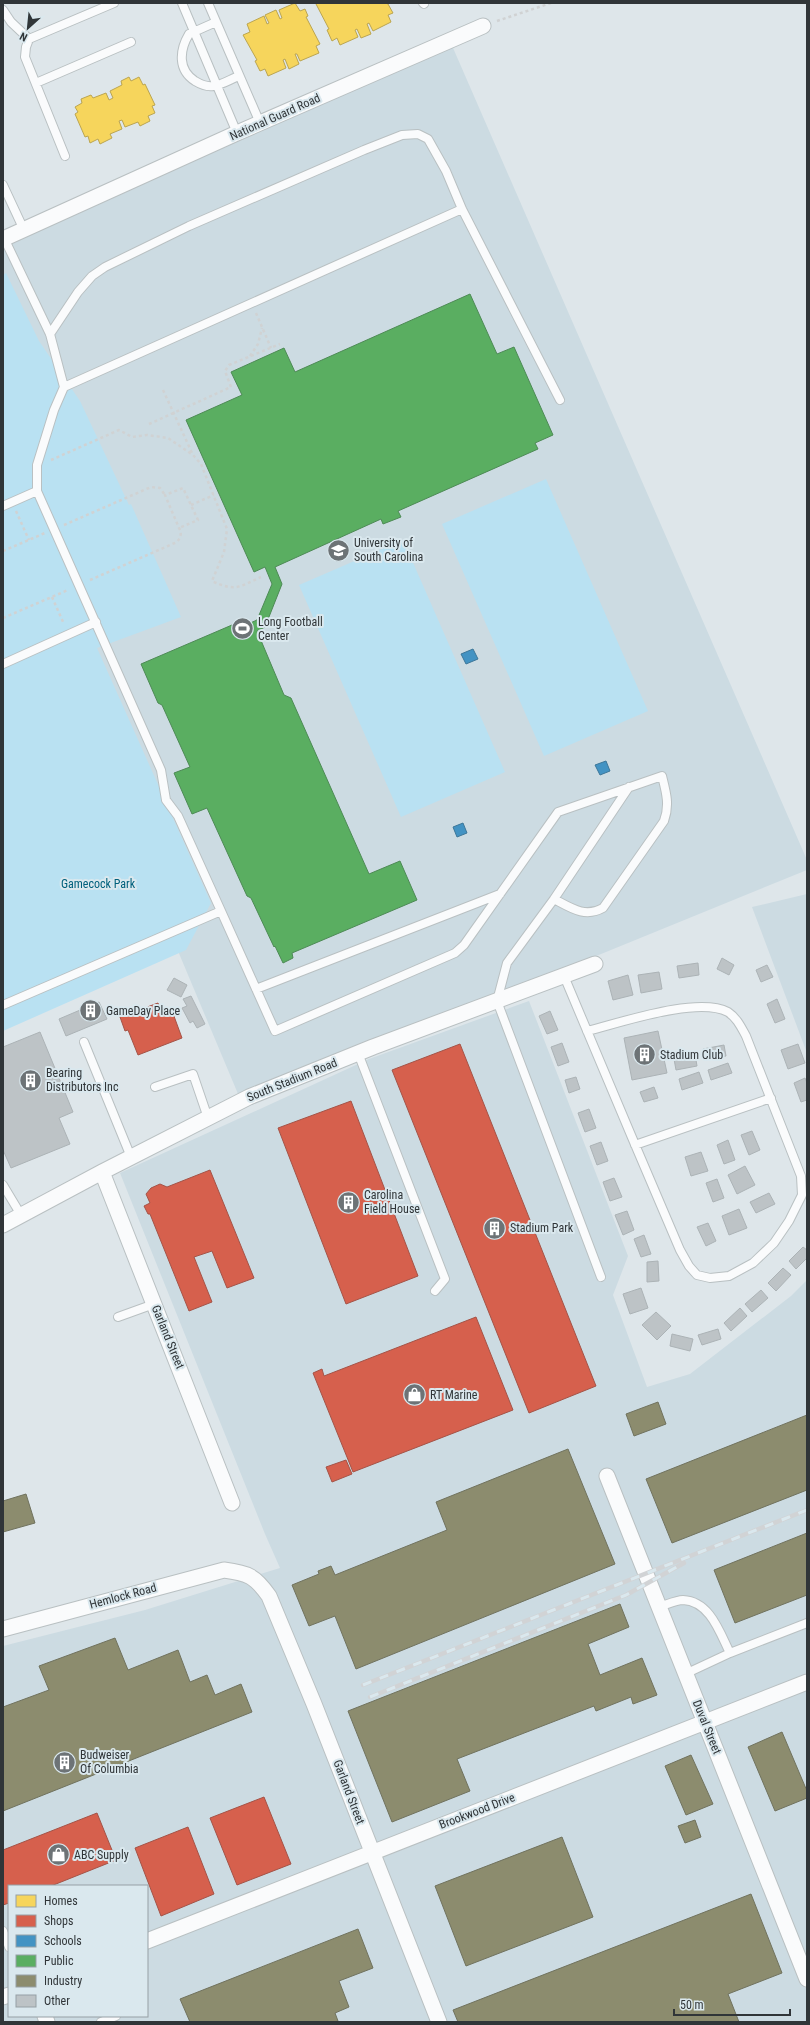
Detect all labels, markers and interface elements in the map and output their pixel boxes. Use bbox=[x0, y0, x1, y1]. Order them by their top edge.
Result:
north arrow bbox=[8, 8, 48, 48]
text: N bbox=[18, 29, 30, 44]
street label: National Guard Road bbox=[228, 91, 322, 143]
place label: University of South Carolina bbox=[354, 536, 424, 564]
school or university icon: University of South Carolina bbox=[325, 537, 351, 563]
place label: Long Football Center bbox=[258, 615, 323, 643]
sports icon: Long Football Center bbox=[229, 616, 255, 642]
park label: Gamecock Park bbox=[61, 877, 136, 891]
building icon: GameDay Place bbox=[78, 998, 104, 1024]
place label: GameDay Place bbox=[106, 1004, 180, 1018]
building icon: Stadium Club bbox=[632, 1042, 658, 1068]
place label: Stadium Club bbox=[660, 1048, 723, 1062]
street label: South Stadium Road bbox=[245, 1056, 339, 1104]
place label: Bearing Distributors Inc bbox=[46, 1066, 119, 1094]
building icon: Bearing Distributors Inc bbox=[18, 1067, 44, 1093]
place label: Carolina Field House bbox=[364, 1188, 420, 1216]
building icon: Carolina Field House bbox=[335, 1189, 361, 1215]
building icon: Stadium Park bbox=[481, 1215, 507, 1241]
place label: Stadium Park bbox=[510, 1221, 574, 1235]
street label: Garland Street bbox=[149, 1303, 187, 1371]
shop icon: RT Marine bbox=[402, 1382, 428, 1408]
place label: RT Marine bbox=[430, 1388, 478, 1402]
street label: Hemlock Road bbox=[88, 1580, 158, 1612]
street label: Duval Street bbox=[690, 1698, 724, 1756]
place label: Budweiser Of Columbia bbox=[80, 1748, 139, 1776]
building icon: Budweiser Of Columbia bbox=[52, 1749, 78, 1775]
street label: Garland Street bbox=[330, 1758, 368, 1826]
street label: Brookwood Drive bbox=[437, 1790, 517, 1832]
shop icon: ABC Supply bbox=[45, 1842, 71, 1868]
place label: ABC Supply bbox=[74, 1848, 129, 1862]
legend bbox=[8, 1885, 148, 2017]
text: Homes bbox=[44, 1894, 78, 1908]
text: Shops bbox=[44, 1914, 73, 1928]
text: Schools bbox=[44, 1934, 82, 1948]
text: Public bbox=[44, 1954, 74, 1968]
text: Industry bbox=[44, 1974, 82, 1988]
scale bar bbox=[674, 1991, 790, 2017]
text: Other bbox=[44, 1994, 70, 2008]
text: 50 m bbox=[680, 1998, 704, 2012]

